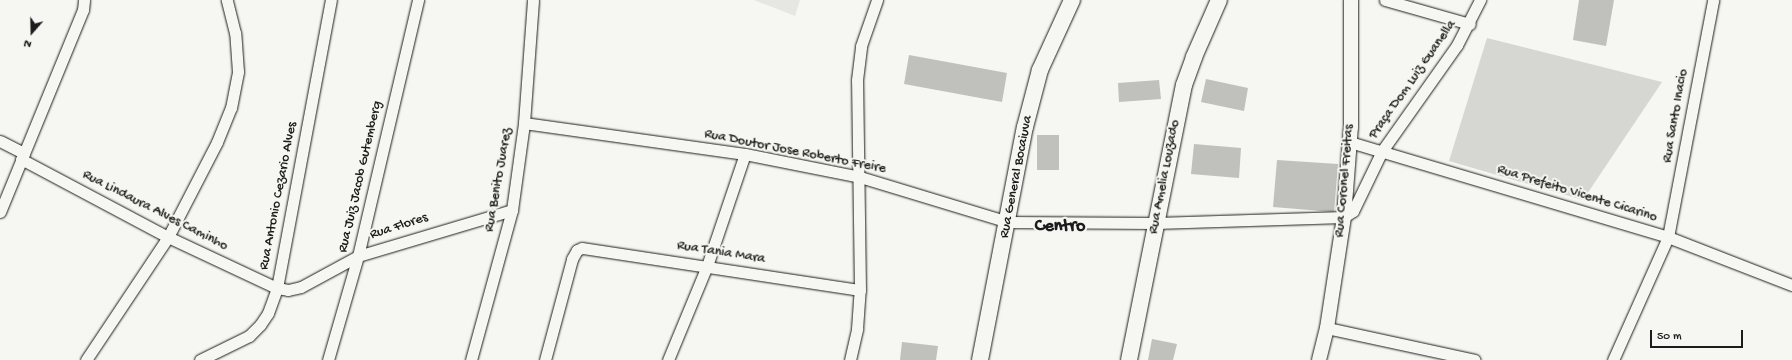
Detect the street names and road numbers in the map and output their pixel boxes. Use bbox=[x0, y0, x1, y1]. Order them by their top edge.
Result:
street label: Praça Dom Luiz Guanella bbox=[1366, 17, 1460, 143]
street label: Rua Santo Inacio bbox=[1659, 68, 1693, 164]
street label: Rua Juiz Jacob Gutemberg bbox=[335, 99, 387, 255]
street label: Rua General Bocaiuva bbox=[997, 114, 1037, 240]
street label: Rua Amelia Louzado bbox=[1146, 118, 1184, 236]
street label: Rua Antonio Cezario Alves bbox=[256, 121, 302, 271]
street label: Rua Coronel Freitas bbox=[1332, 124, 1358, 238]
street label: Rua Doutor Jose Roberto Freire bbox=[703, 126, 887, 178]
street label: Rua Benito Juarez bbox=[482, 127, 516, 233]
street label: Rua Prefeito Vicente Cicarino bbox=[1495, 162, 1659, 226]
street label: Rua Lindaura Alves Caminho bbox=[79, 167, 231, 255]
street label: Rua Flores bbox=[368, 210, 430, 244]
street label: Rua Tania Mara bbox=[676, 238, 766, 268]

